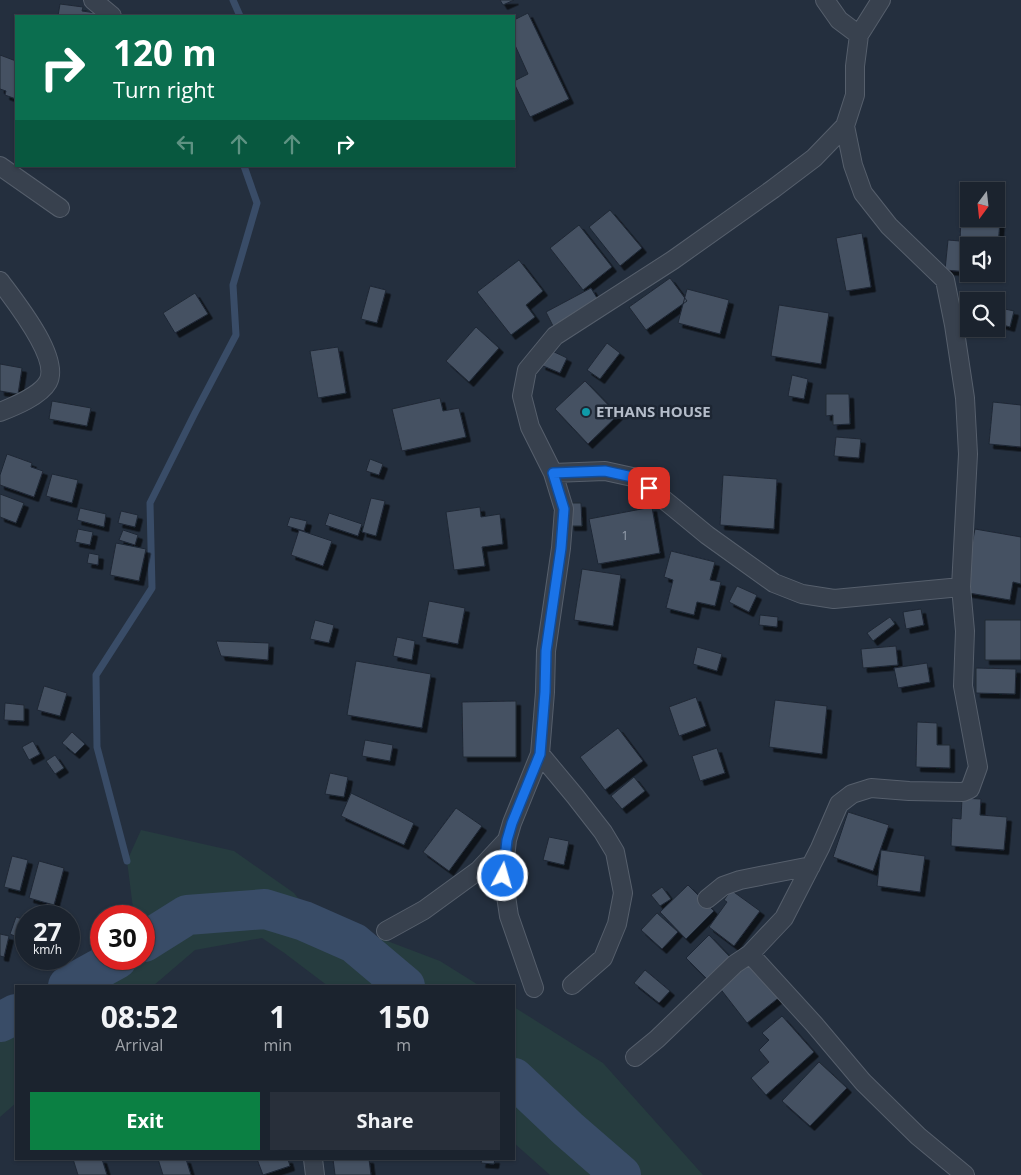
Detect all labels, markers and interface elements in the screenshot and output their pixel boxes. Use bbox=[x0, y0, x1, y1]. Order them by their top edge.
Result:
text: 120 m bbox=[113, 29, 217, 76]
icon: right bbox=[30, 35, 95, 100]
text: Turn right bbox=[113, 74, 215, 104]
icon: left bbox=[172, 130, 200, 158]
icon: ahead bbox=[225, 130, 253, 158]
icon: ahead bbox=[278, 130, 306, 158]
icon: right bbox=[331, 130, 359, 158]
north arrow bbox=[960, 182, 1005, 228]
map controls bbox=[960, 182, 1005, 337]
button: sound bbox=[960, 237, 1005, 282]
button: search bbox=[960, 292, 1005, 337]
place label: ETHANS HOUSE bbox=[596, 401, 711, 421]
marker: ETHANS HOUSE bbox=[580, 406, 592, 418]
pin bbox=[628, 467, 670, 509]
icon: arrive bbox=[635, 474, 663, 502]
house number: 1 bbox=[622, 527, 628, 544]
position arrow bbox=[476, 849, 528, 901]
speed limit sign: 30 bbox=[90, 905, 155, 970]
text: 27 bbox=[33, 914, 62, 948]
text: km/h bbox=[33, 941, 62, 958]
text: 08:52 bbox=[101, 996, 178, 1037]
text: 1 bbox=[269, 996, 286, 1037]
text: 150 bbox=[378, 996, 429, 1037]
text: Arrival bbox=[115, 1034, 163, 1056]
text: min bbox=[264, 1034, 292, 1056]
text: m bbox=[396, 1034, 411, 1056]
button: Exit bbox=[30, 1092, 260, 1150]
button: Share bbox=[270, 1092, 500, 1150]

